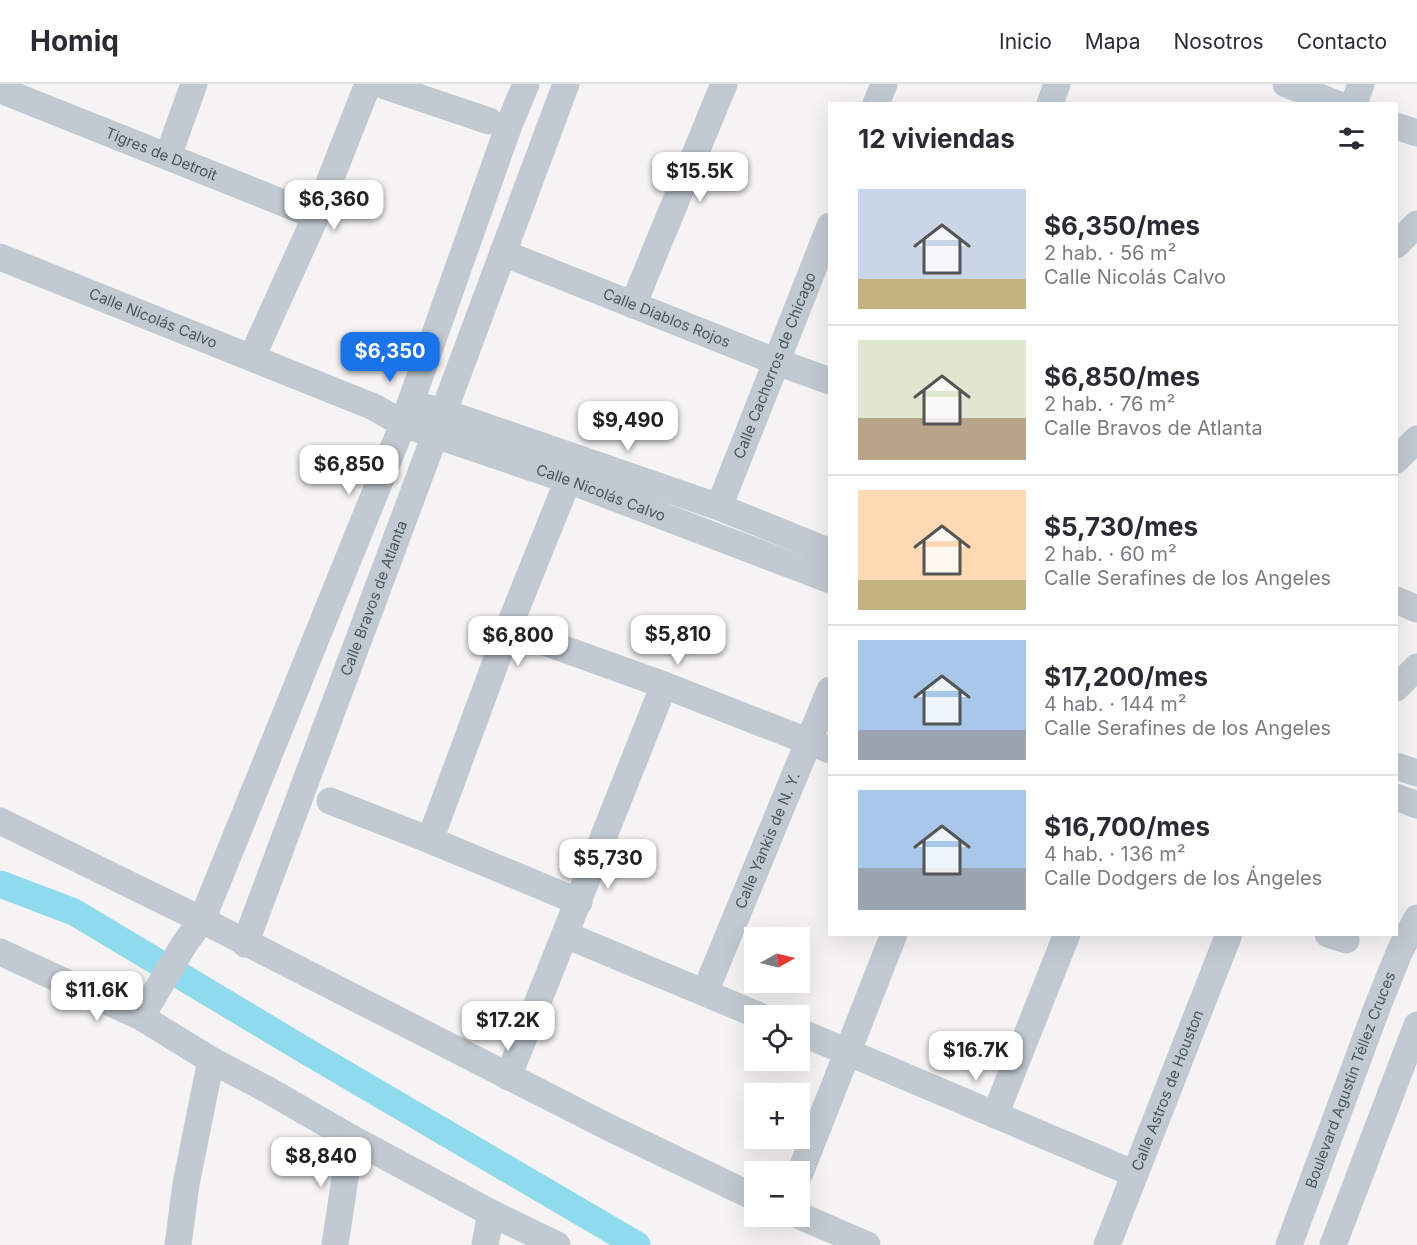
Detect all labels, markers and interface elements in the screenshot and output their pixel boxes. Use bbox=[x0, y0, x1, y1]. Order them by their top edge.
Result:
text: Homiq bbox=[30, 24, 119, 58]
text: Inicio bbox=[999, 29, 1052, 54]
text: Mapa bbox=[1085, 29, 1140, 54]
text: Nosotros bbox=[1173, 29, 1264, 54]
text: Contacto bbox=[1297, 29, 1387, 54]
icon: filters bbox=[1335, 122, 1368, 155]
street label: Tigres de Detroit bbox=[103, 123, 220, 185]
text: 12 viviendas bbox=[858, 123, 1015, 154]
pin: $15.5K bbox=[651, 152, 749, 203]
text: $15.5K bbox=[666, 159, 734, 183]
pin: $6,360 bbox=[285, 180, 383, 231]
text: $6,360 bbox=[298, 187, 370, 211]
text: $6,350/mes bbox=[1044, 210, 1200, 241]
icon: home bbox=[906, 213, 978, 285]
text: 2 hab. · 56 m² bbox=[1044, 241, 1176, 265]
text: Calle Nicolás Calvo bbox=[1044, 265, 1226, 289]
street label: Calle Cachorros de Chicago bbox=[729, 269, 820, 461]
street label: Calle Nicolás Calvo bbox=[86, 284, 220, 352]
street label: Calle Diablos Rojos bbox=[600, 284, 733, 351]
pin: $6,350 bbox=[341, 332, 439, 383]
text: $6,350 bbox=[355, 339, 425, 363]
text: $6,850/mes bbox=[1044, 361, 1200, 392]
icon: home bbox=[906, 364, 978, 436]
text: 2 hab. · 76 m² bbox=[1044, 392, 1175, 416]
pin: $9,490 bbox=[579, 401, 677, 452]
text: $9,490 bbox=[592, 408, 664, 432]
text: Calle Bravos de Atlanta bbox=[1044, 416, 1263, 440]
pin: $6,850 bbox=[300, 445, 398, 496]
text: $6,850 bbox=[314, 452, 384, 476]
street label: Calle Nicolás Calvo bbox=[534, 460, 668, 525]
text: $5,730/mes bbox=[1044, 511, 1198, 542]
icon: home bbox=[906, 514, 978, 586]
street label: Calle Bravos de Atlanta bbox=[336, 518, 411, 678]
text: 2 hab. · 60 m² bbox=[1044, 542, 1177, 566]
text: Calle Serafines de los Angeles bbox=[1044, 566, 1331, 590]
pin: $5,810 bbox=[629, 615, 727, 666]
pin: $6,800 bbox=[469, 616, 567, 667]
text: $5,810 bbox=[645, 622, 711, 646]
text: $6,800 bbox=[482, 623, 554, 647]
text: $17,200/mes bbox=[1044, 661, 1208, 692]
icon: home bbox=[906, 664, 978, 736]
text: 4 hab. · 144 m² bbox=[1044, 692, 1187, 716]
text: Calle Serafines de los Angeles bbox=[1044, 716, 1331, 740]
street label: Calle Yankis de N. Y. bbox=[731, 769, 804, 911]
text: $16,700/mes bbox=[1044, 811, 1210, 842]
icon: home bbox=[906, 814, 978, 886]
pin: $5,730 bbox=[559, 839, 657, 890]
text: 4 hab. · 136 m² bbox=[1044, 842, 1186, 866]
text: $5,730 bbox=[573, 846, 643, 870]
text: Calle Dodgers de los Ángeles bbox=[1044, 866, 1322, 890]
north arrow bbox=[744, 927, 810, 993]
map controls bbox=[744, 927, 810, 1227]
street label: Boulevard Agustín Téllez Cruces bbox=[1301, 969, 1399, 1191]
pin: $11.6K bbox=[48, 971, 146, 1022]
text: $11.6K bbox=[65, 978, 129, 1002]
pin: $17.2K bbox=[459, 1001, 557, 1052]
button: locate bbox=[744, 1005, 810, 1071]
street label: Calle Astros de Houston bbox=[1127, 1007, 1207, 1173]
text: $17.2K bbox=[476, 1008, 540, 1032]
pin: $16.7K bbox=[927, 1031, 1025, 1082]
text: $16.7K bbox=[943, 1038, 1009, 1062]
button: + bbox=[744, 1083, 810, 1149]
pin: $8,840 bbox=[272, 1137, 370, 1188]
text: $8,840 bbox=[285, 1144, 357, 1168]
button: − bbox=[744, 1161, 810, 1227]

